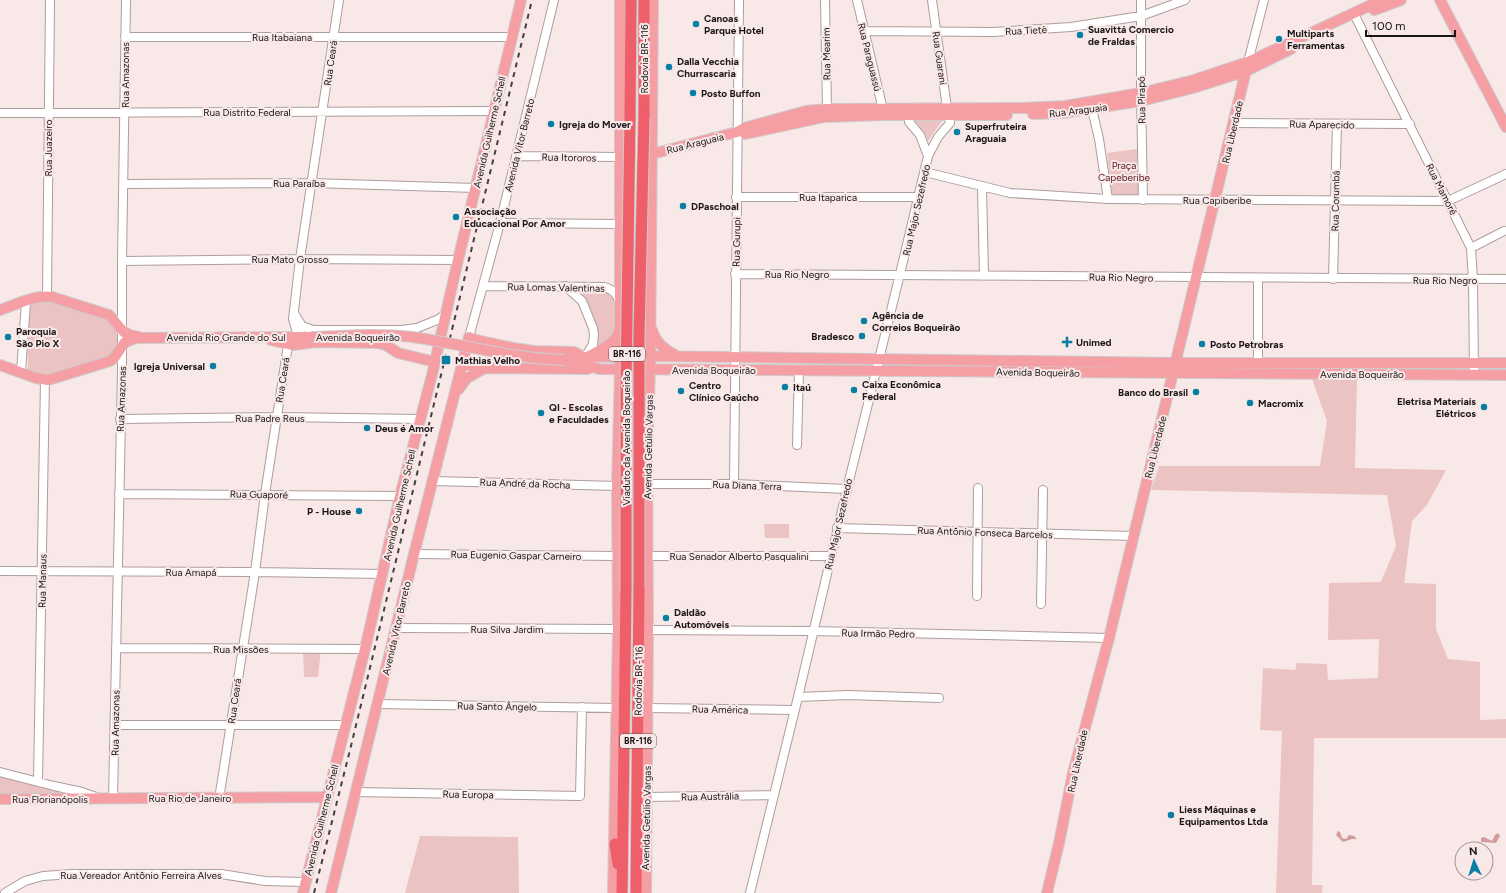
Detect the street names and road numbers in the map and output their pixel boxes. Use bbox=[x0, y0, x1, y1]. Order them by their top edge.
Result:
street label: Rua Paraguassú bbox=[855, 22, 884, 93]
street label: Rua Tietê bbox=[1005, 23, 1048, 38]
street label: Rodovia BR-116 bbox=[638, 24, 651, 94]
street label: Rua Mearim bbox=[820, 28, 833, 80]
street label: Rua Guarani bbox=[929, 30, 950, 86]
street label: Rua Itabaiana bbox=[252, 31, 312, 44]
street label: Rua Ceará bbox=[321, 40, 340, 87]
street label: Rua Amazonas bbox=[119, 42, 132, 108]
street label: Avenida Guilherme Schell bbox=[470, 75, 509, 189]
street label: Rua Pirapó bbox=[1135, 76, 1148, 124]
street label: Avenida Vitor Barreto bbox=[502, 97, 537, 193]
street label: Rua Liberdade bbox=[1219, 99, 1246, 165]
street label: Rua Araguaia bbox=[1048, 100, 1108, 121]
street label: Rua Distrito Federal bbox=[203, 106, 291, 119]
street label: Rua Aparecido bbox=[1289, 117, 1355, 132]
street label: Rua Juazeiro bbox=[42, 119, 55, 177]
street label: Rua Araguaia bbox=[665, 130, 725, 157]
street label: Rua Itororos bbox=[542, 151, 597, 164]
street label: Rua Mamoré bbox=[1423, 161, 1460, 218]
street label: Rua Major Sezefredo bbox=[900, 163, 933, 257]
street label: Rua Corumbá bbox=[1328, 170, 1343, 232]
street label: Rua Paraíba bbox=[273, 177, 325, 190]
street label: Rua Itaparica bbox=[799, 191, 857, 204]
street label: Rua Capiberibe bbox=[1183, 194, 1252, 207]
street label: Rua Gurupi bbox=[730, 217, 743, 267]
street label: Rua Mato Grosso bbox=[252, 253, 329, 266]
street label: Rua Rio Negro bbox=[765, 268, 829, 281]
street label: Rua Rio Negro bbox=[1089, 270, 1154, 285]
street label: Rua Rio Negro bbox=[1413, 274, 1477, 287]
street label: Rua Lomas Valentinas bbox=[507, 280, 605, 295]
street label: Avenida Rio Grande do Sul bbox=[167, 331, 285, 344]
street label: Avenida Boqueirão bbox=[316, 331, 400, 344]
road number: BR-116 bbox=[609, 347, 645, 361]
street label: Rua Ceará bbox=[273, 357, 292, 404]
street label: Avenida Boqueirão bbox=[672, 364, 756, 377]
street label: Avenida Boqueirão bbox=[996, 365, 1080, 380]
street label: Rua Amazonas bbox=[114, 366, 129, 432]
street label: Avenida Boqueirão bbox=[1320, 368, 1404, 381]
street label: Viaduto da Avenida Boqueirão bbox=[620, 370, 633, 506]
street label: Avenida Getúlio Vargas bbox=[641, 394, 656, 499]
street label: Rua Padre Reus bbox=[235, 412, 305, 425]
street label: Rua Liberdade bbox=[1141, 414, 1170, 480]
street label: Avenida Guilherme Schell bbox=[380, 448, 419, 562]
street label: Rua André da Rocha bbox=[480, 475, 570, 492]
street label: Rua Major Sezefredo bbox=[822, 477, 855, 571]
street label: Rua Diana Terra bbox=[712, 478, 782, 493]
street label: Rua Guaporé bbox=[230, 487, 289, 502]
street label: Rua Antônio Fonseca Barcelos bbox=[917, 524, 1053, 541]
street label: Rua Eugenio Gaspar Carneiro bbox=[450, 548, 582, 563]
street label: Rua Senador Alberto Pasqualini bbox=[669, 550, 809, 563]
street label: Rua Manaus bbox=[36, 554, 49, 608]
street label: Rua Amapá bbox=[166, 566, 216, 579]
street label: Avenida Vitor Barreto bbox=[379, 580, 414, 676]
street label: Rua Silva Jardim bbox=[470, 623, 544, 636]
street label: Rua Irmão Pedro bbox=[841, 626, 915, 641]
street label: Rua Missões bbox=[213, 643, 269, 656]
street label: Rodovia BR-116 bbox=[631, 646, 646, 716]
street label: Rua Ceará bbox=[225, 678, 244, 725]
street label: Rua Amazonas bbox=[108, 690, 123, 756]
street label: Rua Santo Ângelo bbox=[457, 699, 537, 714]
street label: Rua América bbox=[692, 703, 748, 716]
street label: Rua Liberdade bbox=[1064, 728, 1091, 794]
road number: BR-116 bbox=[620, 734, 656, 748]
street label: Avenida Guilherme Schell bbox=[301, 763, 342, 877]
street label: Avenida Getúlio Vargas bbox=[639, 765, 654, 870]
street label: Rua Europa bbox=[442, 788, 494, 801]
street label: Rua Austrália bbox=[681, 789, 739, 804]
street label: Rua Rio de Janeiro bbox=[149, 792, 232, 805]
street label: Rua Florianópolis bbox=[12, 793, 88, 806]
street label: Rua Vereador Antônio Ferreira Alves bbox=[60, 869, 222, 882]

